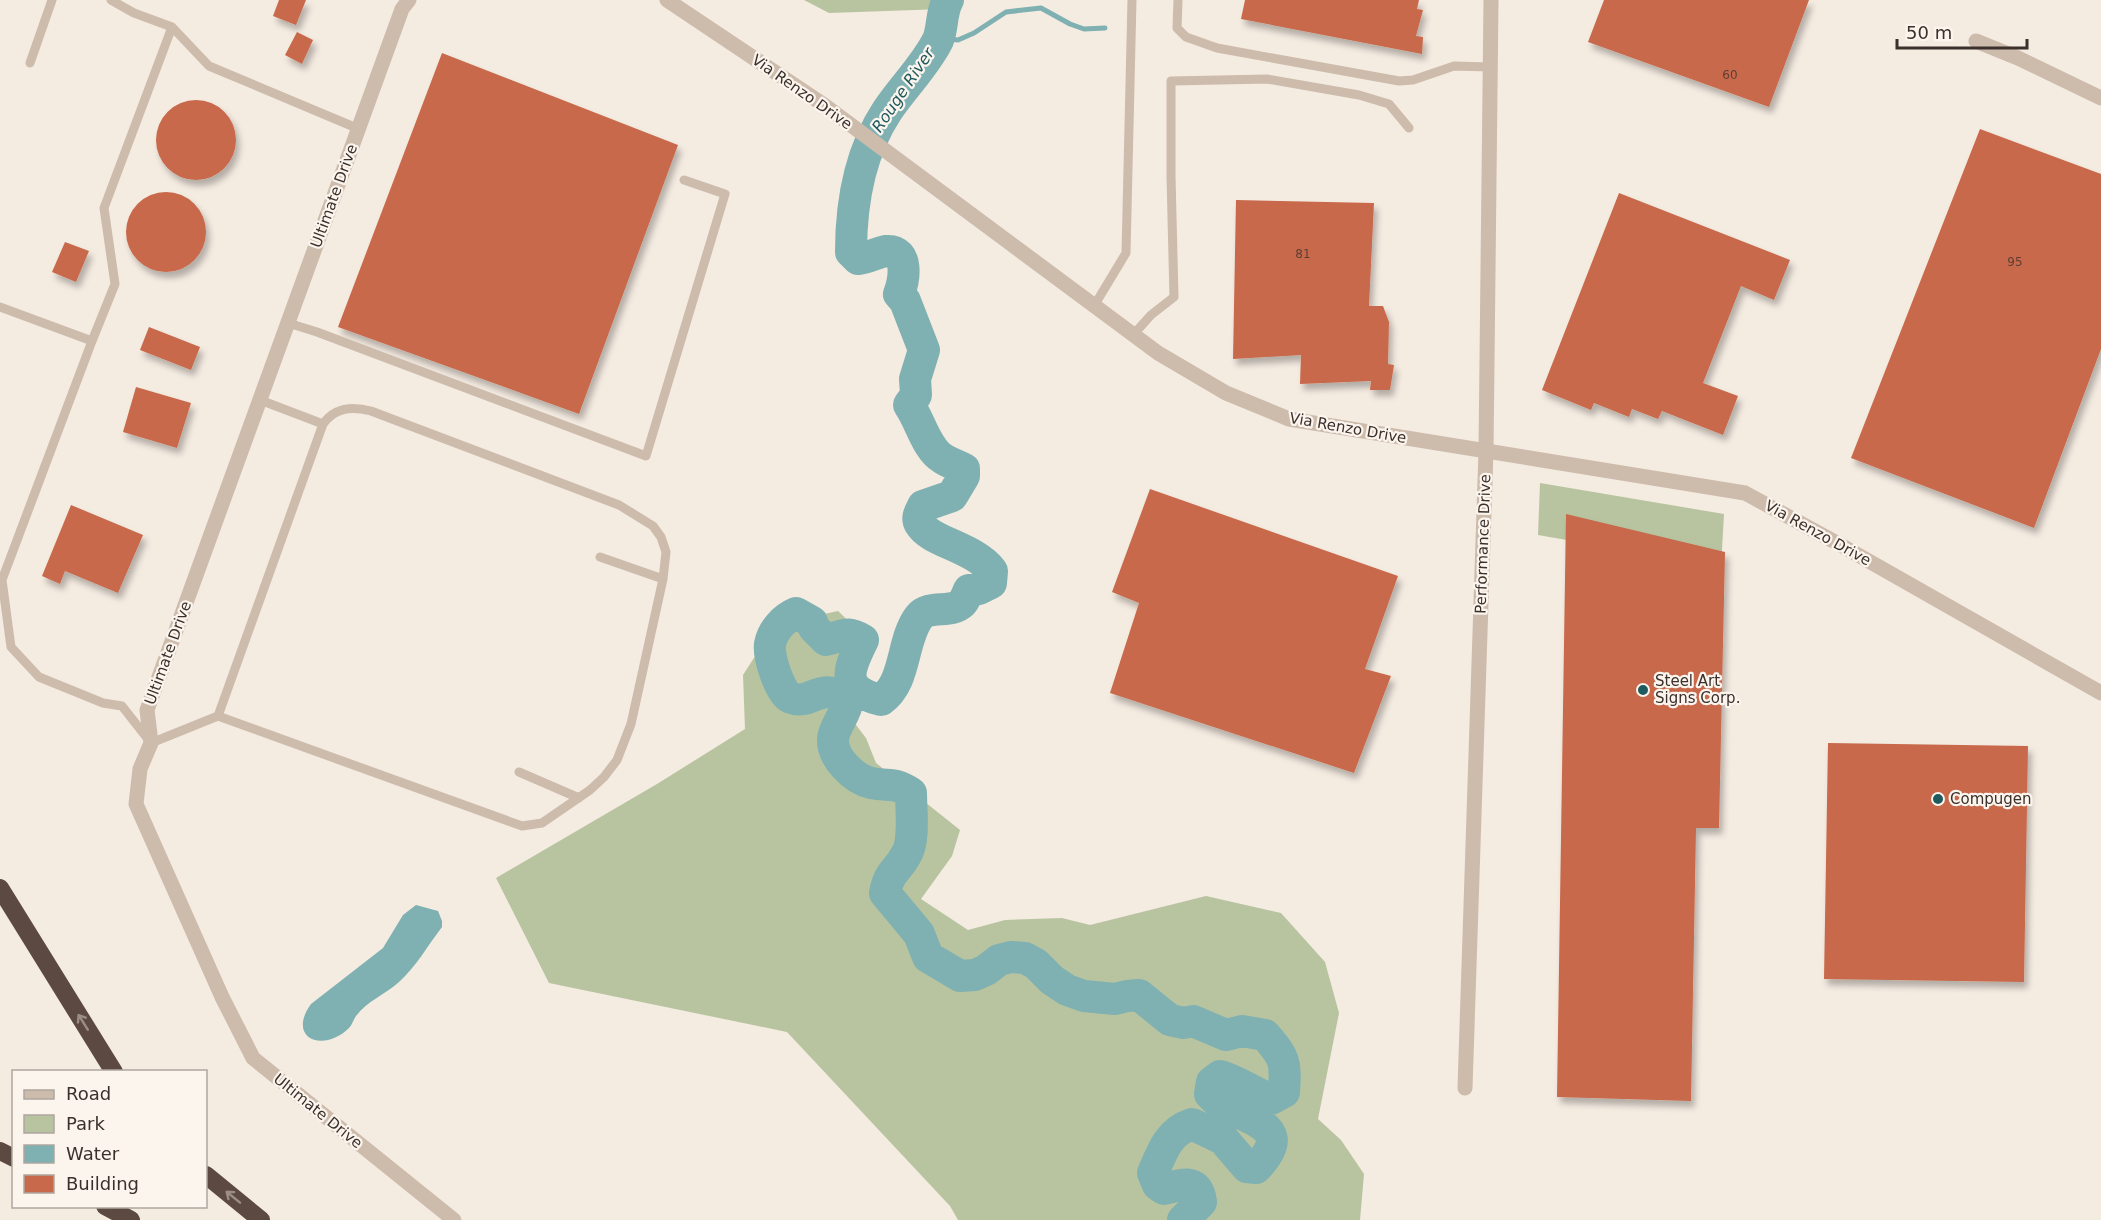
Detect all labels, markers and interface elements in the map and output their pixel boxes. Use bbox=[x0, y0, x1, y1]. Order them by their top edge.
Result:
scale bar bbox=[1897, 12, 2028, 50]
text: 50 m bbox=[1906, 22, 1952, 43]
water label: Rouge River bbox=[868, 43, 939, 136]
street label: Via Renzo Drive bbox=[748, 51, 856, 133]
house number: 60 bbox=[1722, 68, 1738, 82]
street label: Ultimate Drive bbox=[307, 142, 361, 250]
house number: 81 bbox=[1295, 247, 1311, 261]
house number: 95 bbox=[2007, 255, 2023, 269]
street label: Via Renzo Drive bbox=[1288, 409, 1408, 447]
street label: Performance Drive bbox=[1472, 474, 1494, 614]
street label: Via Renzo Drive bbox=[1762, 496, 1874, 570]
street label: Ultimate Drive bbox=[141, 599, 195, 707]
place label: Steel Art Signs Corp. bbox=[1655, 672, 1740, 707]
marker: Steel Art Signs Corp. bbox=[1636, 683, 1650, 697]
place label: Compugen bbox=[1950, 790, 2032, 808]
marker: Compugen bbox=[1931, 792, 1945, 806]
one-way arrow bbox=[76, 1014, 88, 1031]
legend bbox=[12, 1070, 207, 1208]
street label: Ultimate Drive bbox=[270, 1070, 366, 1152]
text: Road bbox=[66, 1083, 111, 1104]
text: Park bbox=[66, 1113, 105, 1134]
text: Water bbox=[66, 1143, 120, 1164]
text: Building bbox=[66, 1173, 139, 1194]
one-way arrow bbox=[225, 1191, 241, 1204]

